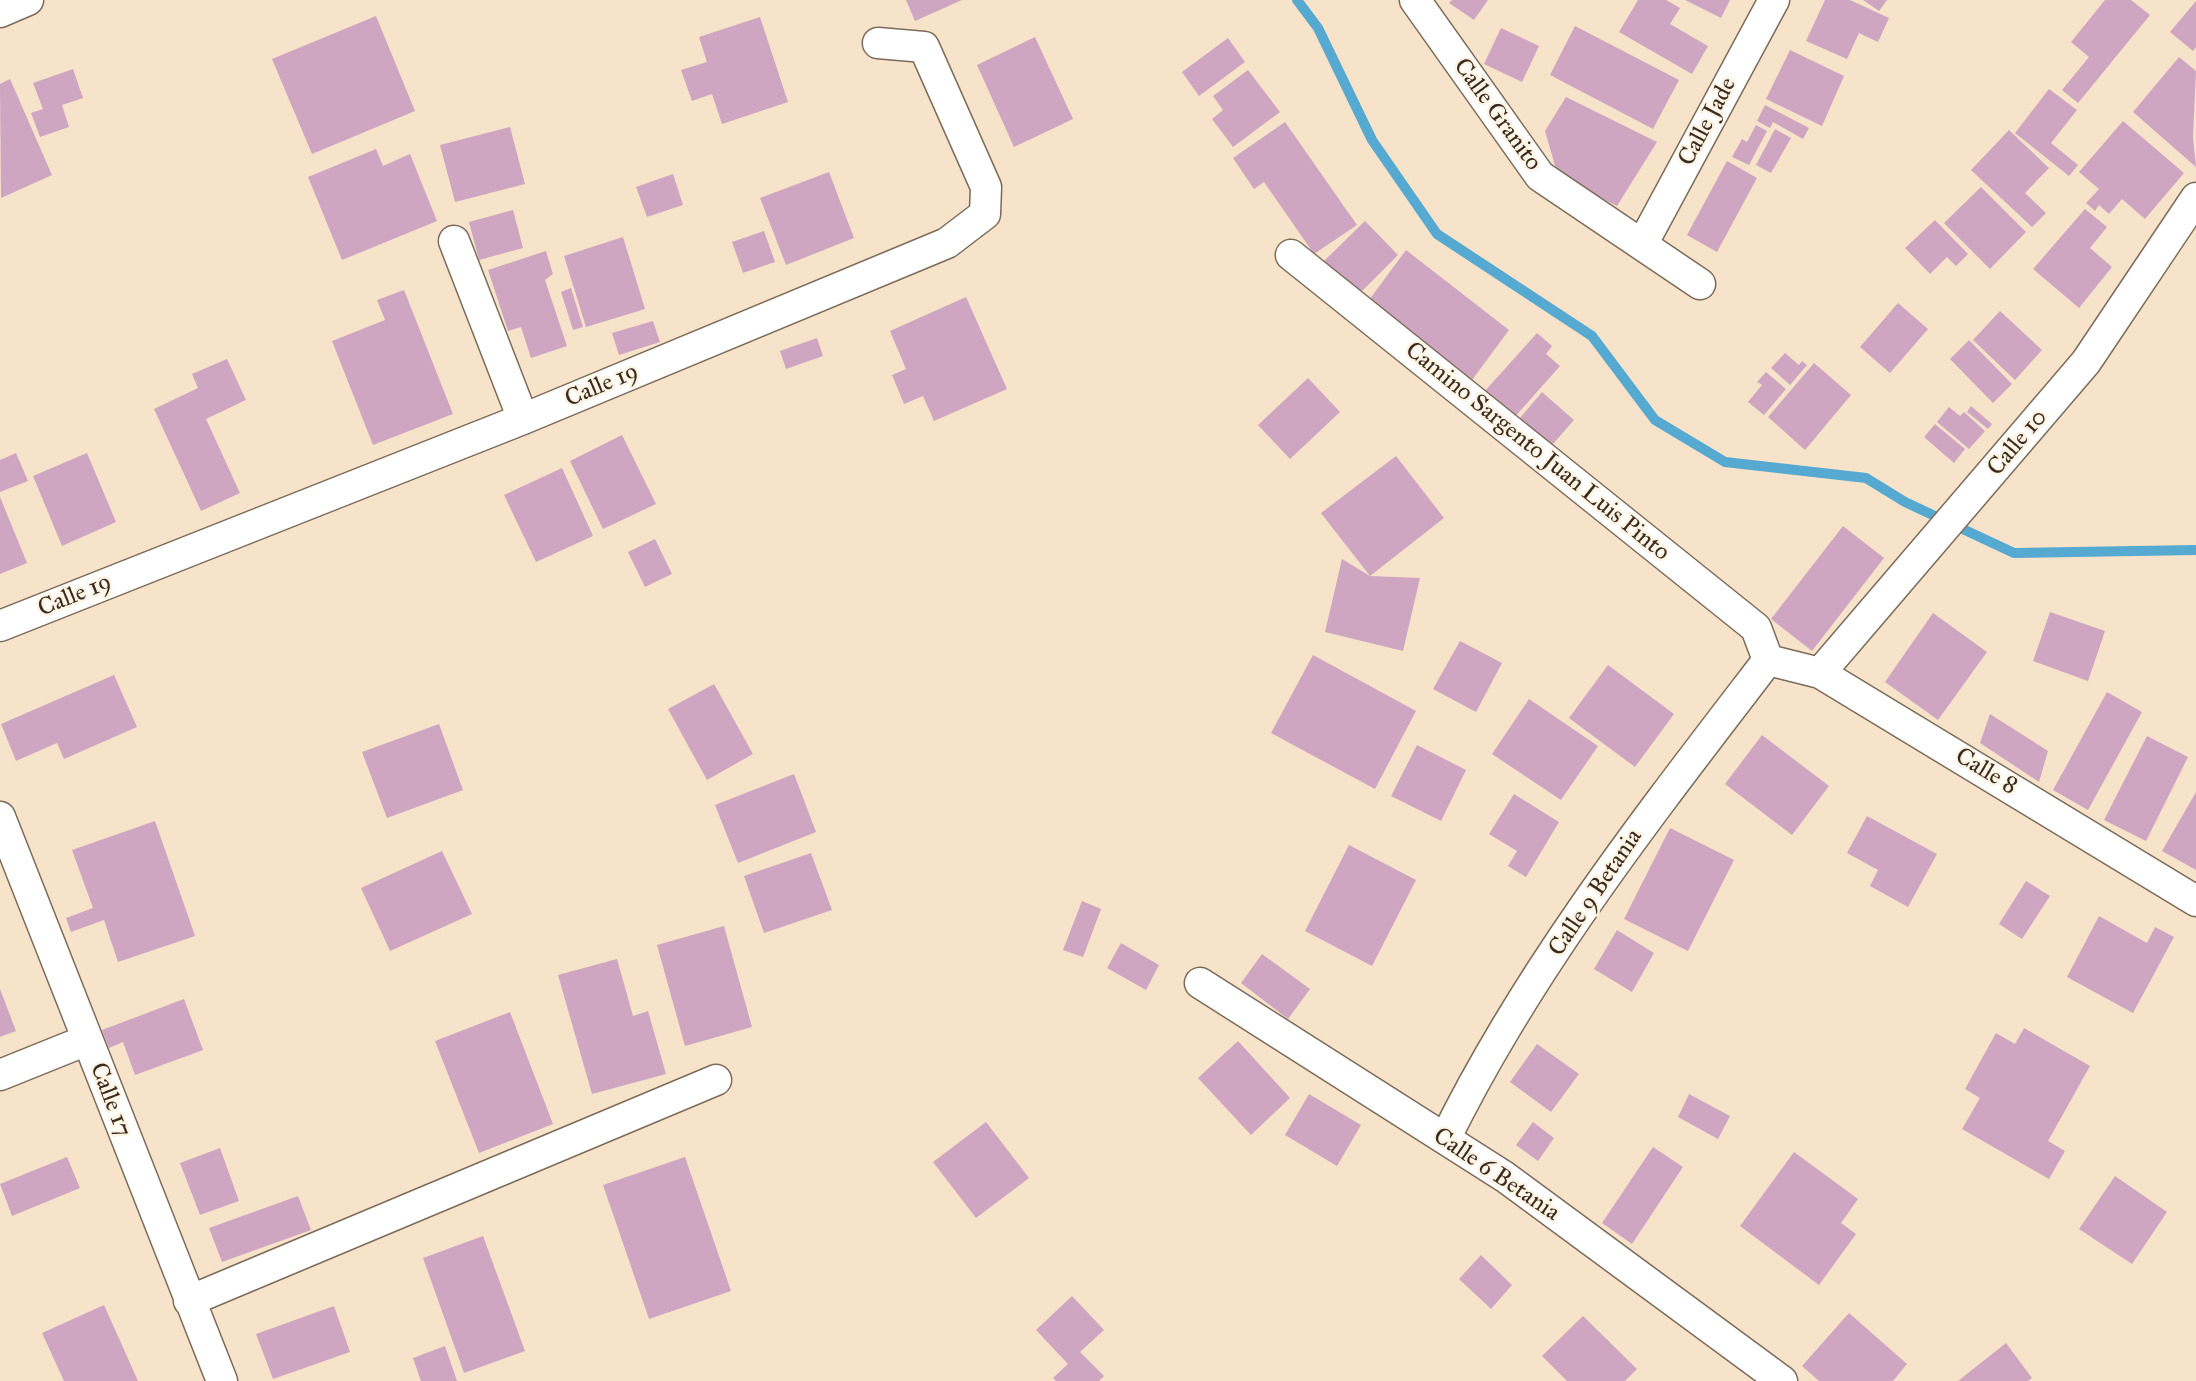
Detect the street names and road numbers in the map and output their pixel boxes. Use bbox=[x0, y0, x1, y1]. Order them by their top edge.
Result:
street label: Calle Granito bbox=[1447, 53, 1547, 177]
street label: Calle Jade bbox=[1673, 73, 1743, 171]
street label: Camino Sargento Juan Luis Pinto bbox=[1399, 336, 1675, 568]
street label: Calle 19 bbox=[561, 358, 643, 414]
street label: Calle 10 bbox=[1982, 404, 2054, 482]
street label: Calle 19 bbox=[34, 568, 116, 624]
street label: Calle 8 bbox=[1950, 742, 2022, 802]
street label: Calle 9 Betania bbox=[1543, 824, 1649, 962]
street label: Calle 17 bbox=[83, 1059, 137, 1141]
street label: Calle 6 Betania bbox=[1427, 1122, 1565, 1228]

